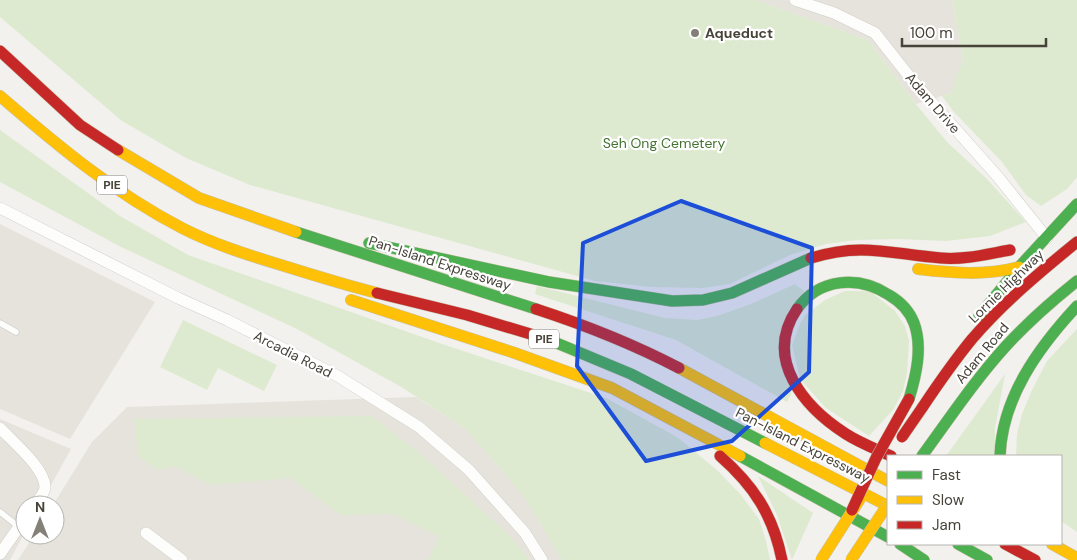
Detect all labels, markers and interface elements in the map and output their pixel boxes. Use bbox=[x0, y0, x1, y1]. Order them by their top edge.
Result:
scale bar bbox=[902, 15, 1046, 47]
text: 100 m bbox=[910, 23, 953, 43]
place label: Aqueduct bbox=[705, 24, 773, 42]
marker: Aqueduct bbox=[689, 27, 701, 39]
street label: Adam Drive bbox=[902, 69, 964, 137]
park label: Seh Ong Cemetery bbox=[603, 134, 726, 152]
road number: PIE bbox=[97, 176, 127, 194]
street label: Pan-Island Expressway bbox=[367, 231, 514, 295]
street label: Lornie Highway bbox=[964, 245, 1048, 327]
street label: Adam Road bbox=[951, 319, 1013, 387]
street label: Arcadia Road bbox=[251, 326, 335, 382]
road number: PIE bbox=[529, 329, 559, 348]
street label: Pan-Island Expressway bbox=[733, 403, 873, 487]
legend bbox=[887, 455, 1062, 545]
text: Fast bbox=[932, 465, 961, 485]
text: Slow bbox=[932, 490, 965, 510]
north arrow bbox=[15, 495, 65, 545]
text: N bbox=[35, 498, 45, 516]
text: Jam bbox=[932, 515, 961, 535]

